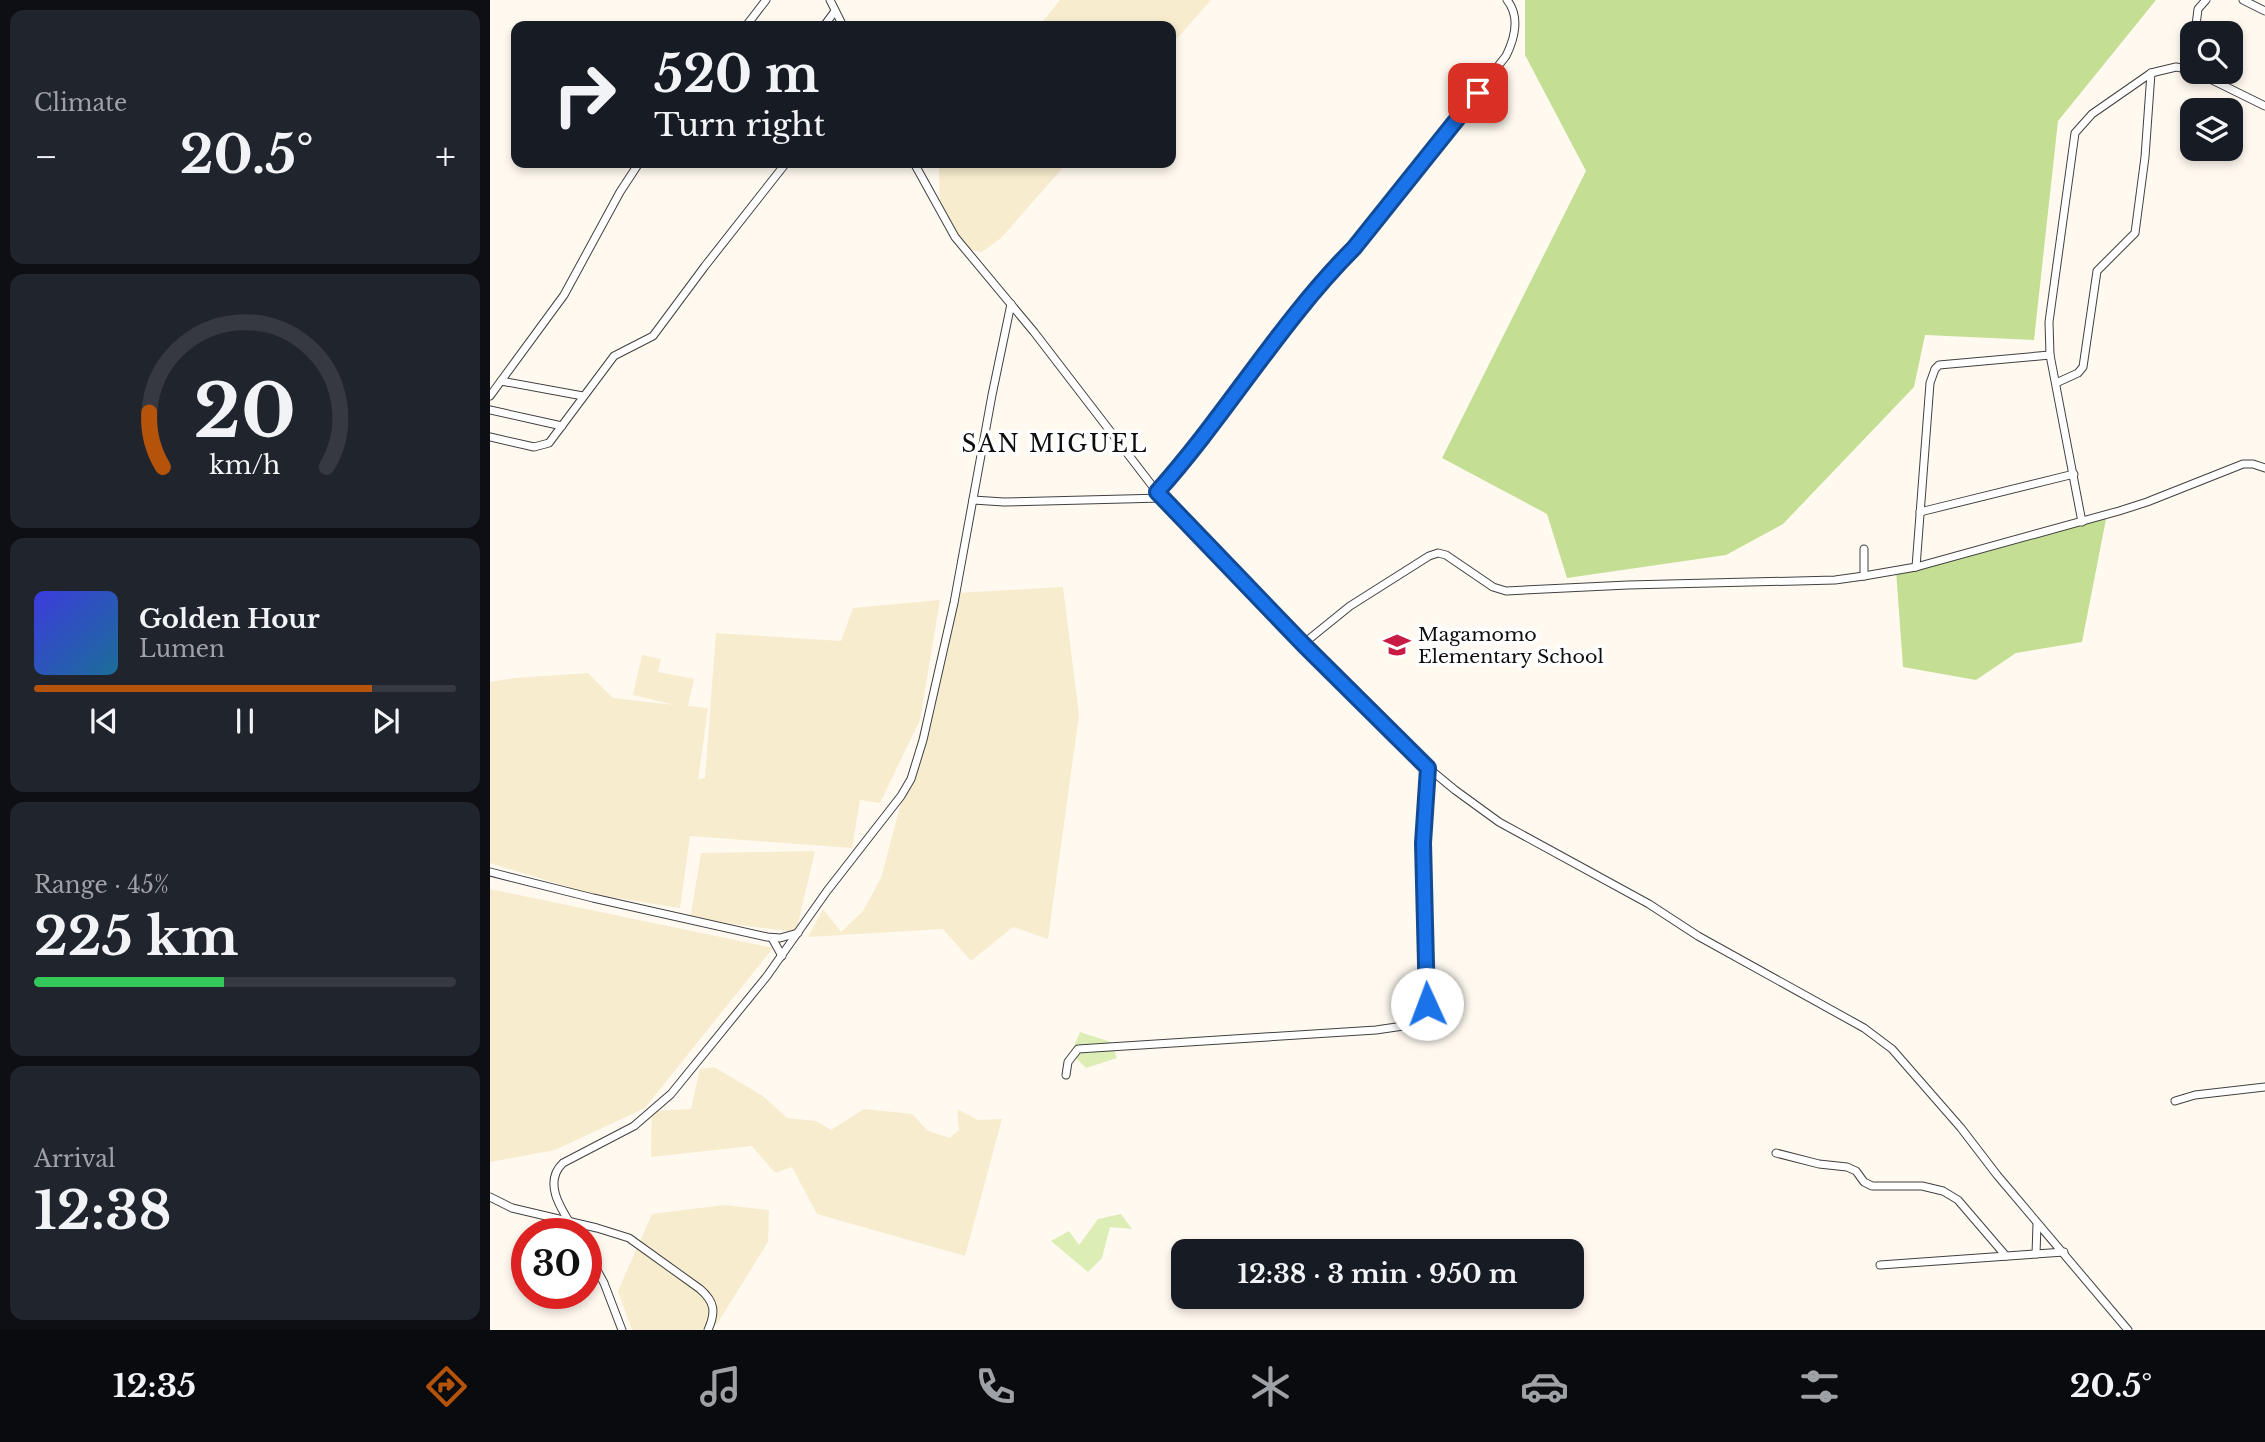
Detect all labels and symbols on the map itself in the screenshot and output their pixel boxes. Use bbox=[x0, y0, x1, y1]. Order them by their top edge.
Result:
pin bbox=[1448, 63, 1508, 123]
district label: SAN MIGUEL bbox=[961, 430, 1149, 458]
place label: Magamomo Elementary School bbox=[1418, 623, 1604, 668]
school or university icon: Magamomo Elementary School bbox=[1382, 630, 1412, 660]
position arrow bbox=[1390, 967, 1464, 1041]
speed limit sign: 30 bbox=[511, 1218, 602, 1309]

